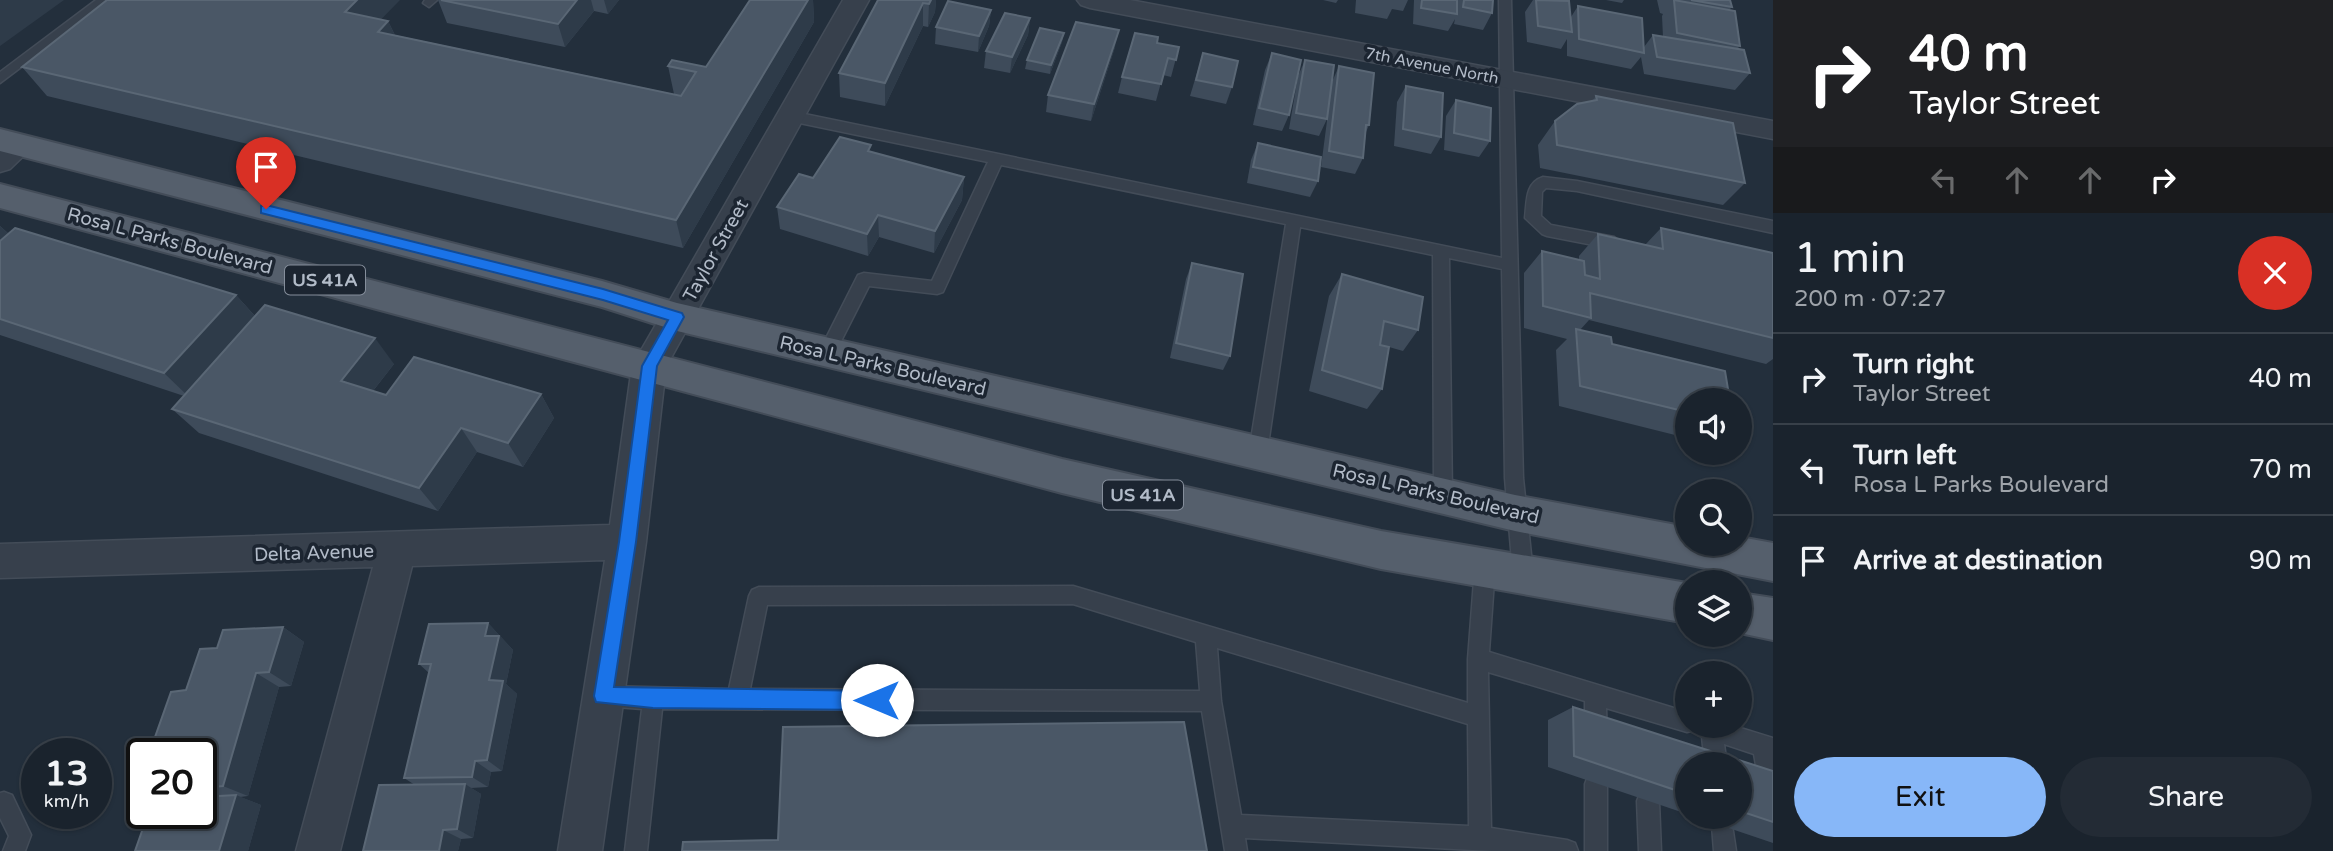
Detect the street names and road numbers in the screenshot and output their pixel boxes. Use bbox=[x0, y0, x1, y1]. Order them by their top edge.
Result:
street label: 7th Avenue North bbox=[1363, 43, 1500, 89]
street label: Taylor Street bbox=[679, 195, 753, 305]
street label: Rosa L Parks Boulevard bbox=[65, 203, 275, 279]
road number: US 41A bbox=[285, 266, 365, 294]
street label: Rosa L Parks Boulevard bbox=[777, 331, 988, 400]
street label: Rosa L Parks Boulevard bbox=[1330, 459, 1541, 528]
road number: US 41A bbox=[1103, 480, 1183, 509]
street label: Delta Avenue bbox=[254, 540, 375, 566]

